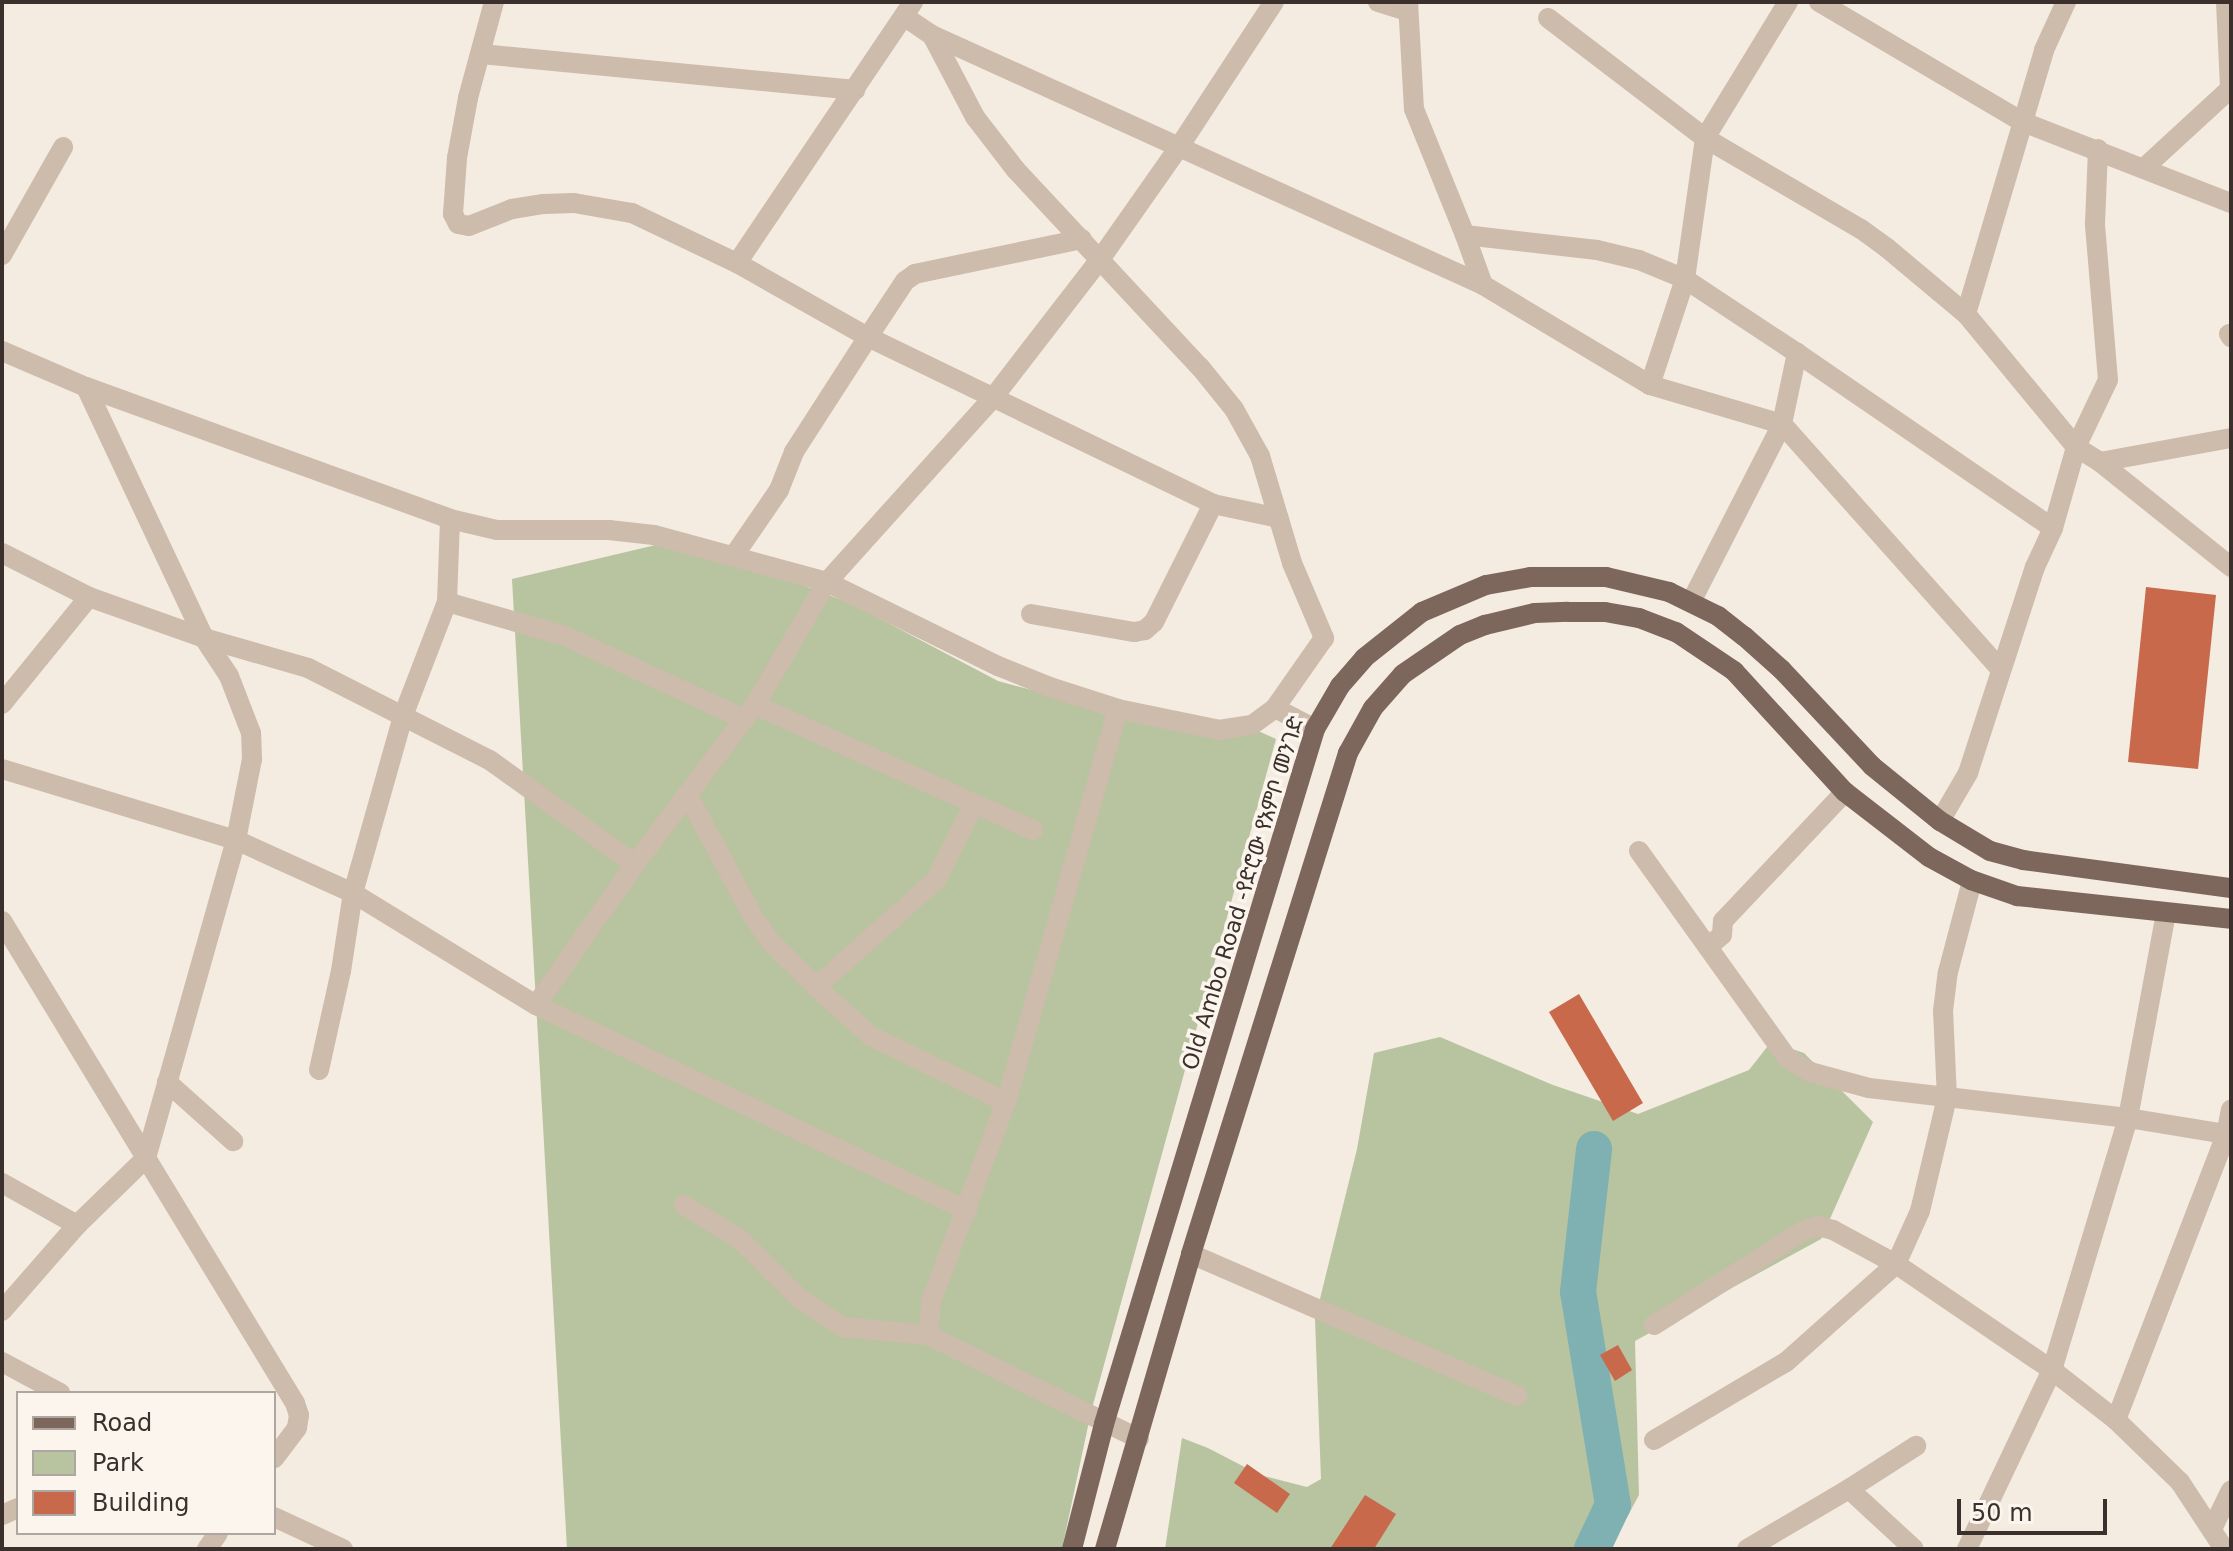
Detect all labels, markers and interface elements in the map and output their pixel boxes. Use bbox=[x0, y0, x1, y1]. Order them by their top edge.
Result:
street label: Old Ambo Road -የድሮው የአምቦ መንገድ bbox=[1176, 713, 1310, 1073]
legend bbox=[16, 1391, 276, 1535]
text: Road bbox=[92, 1409, 152, 1437]
text: Park bbox=[92, 1449, 144, 1477]
scale bar bbox=[1961, 1483, 2111, 1533]
text: Building bbox=[92, 1489, 189, 1517]
text: 50 m bbox=[1971, 1499, 2033, 1527]

